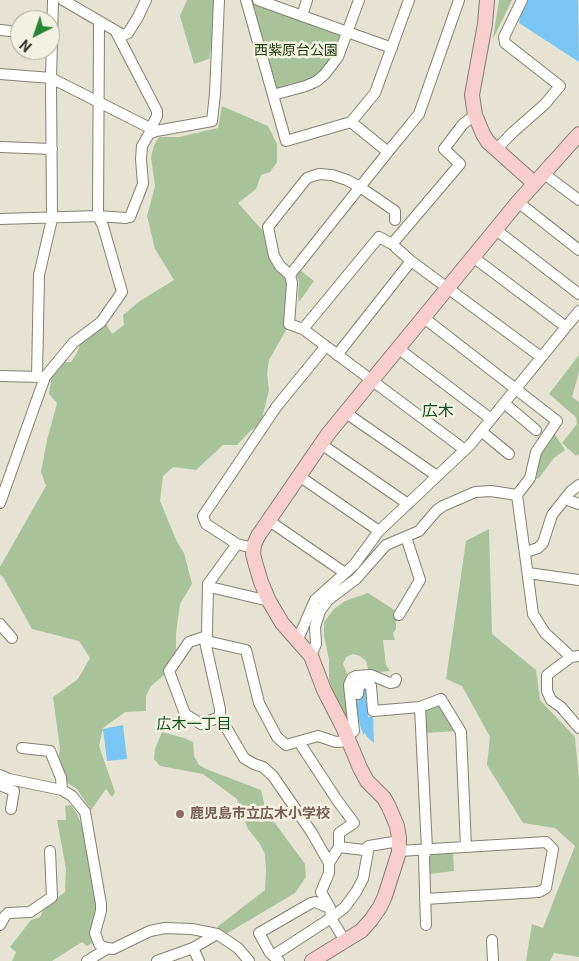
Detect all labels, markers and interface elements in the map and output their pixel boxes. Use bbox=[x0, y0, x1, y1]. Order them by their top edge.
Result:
north arrow bbox=[10, 10, 60, 60]
text: N bbox=[17, 36, 35, 55]
park label: 西紫原台公園 bbox=[254, 43, 338, 59]
district label: 広木 bbox=[422, 402, 454, 422]
district label: 広木一丁目 bbox=[157, 716, 231, 734]
place label: 鹿児島市立広木小学校 bbox=[190, 806, 330, 822]
marker: 鹿児島市立広木小学校 bbox=[174, 808, 186, 820]

